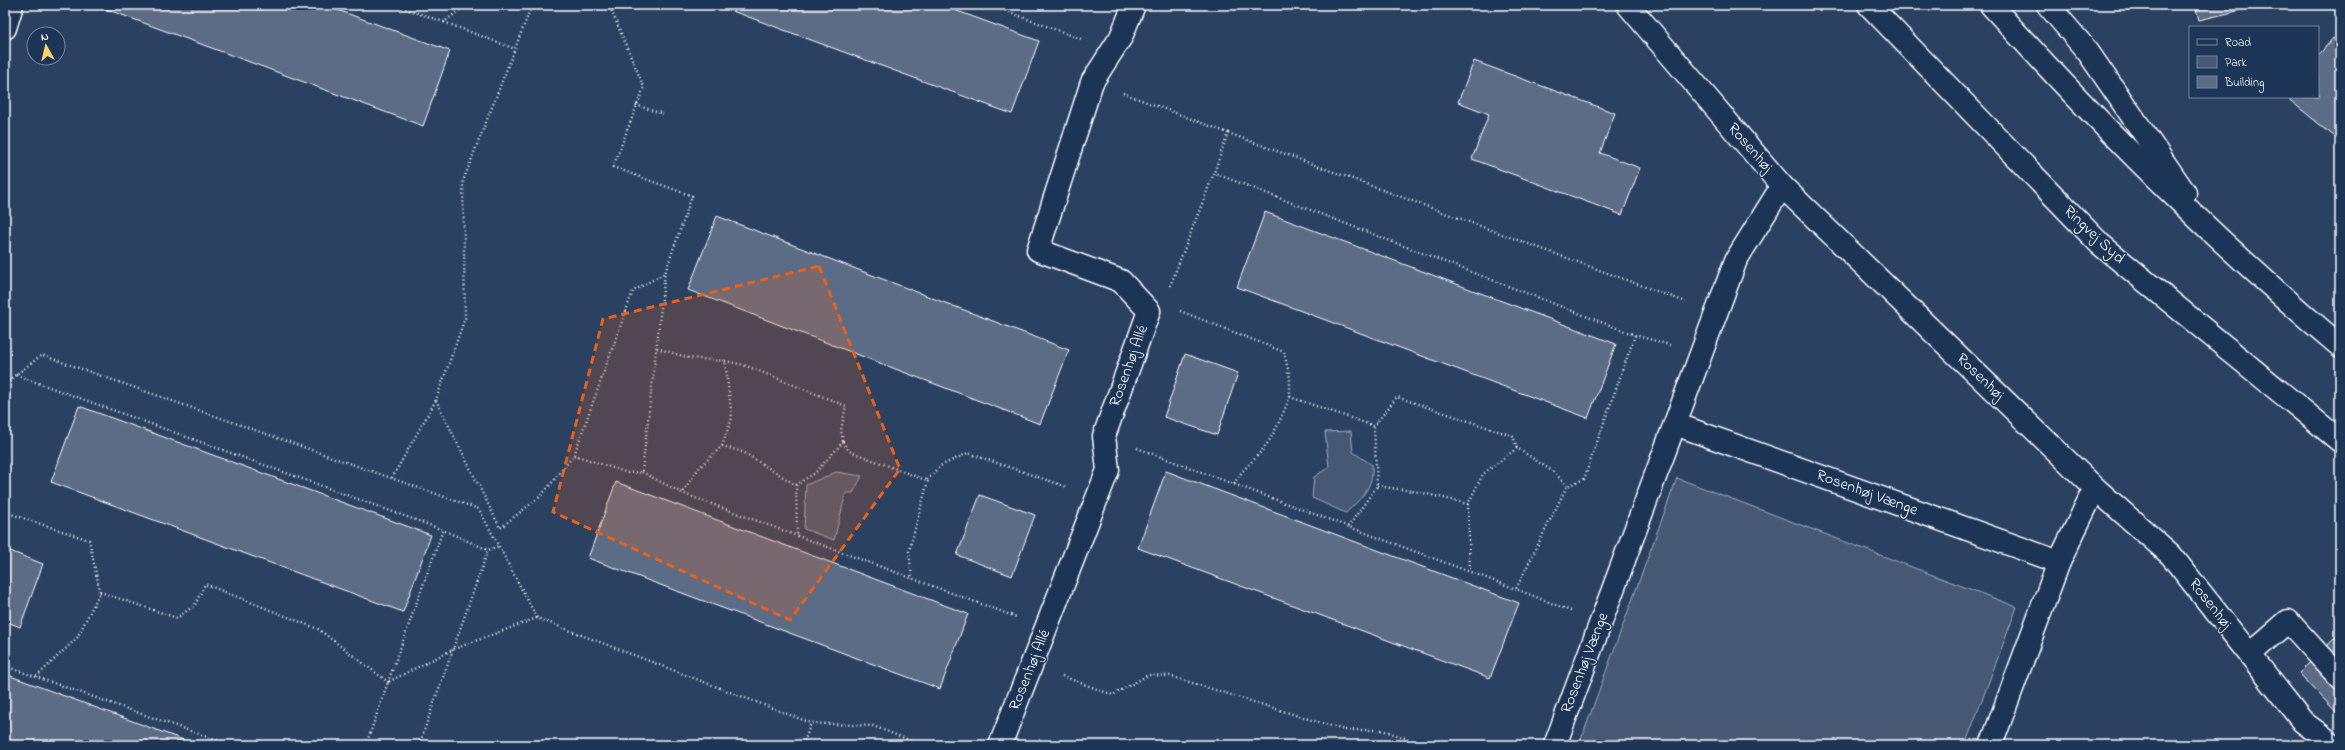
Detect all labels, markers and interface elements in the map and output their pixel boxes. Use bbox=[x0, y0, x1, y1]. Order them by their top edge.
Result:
north arrow bbox=[26, 26, 66, 66]
legend bbox=[2189, 26, 2319, 98]
text: N bbox=[40, 29, 50, 46]
text: Road bbox=[2225, 34, 2251, 52]
text: Park bbox=[2225, 54, 2247, 72]
text: Building bbox=[2224, 74, 2264, 93]
street label: Rosenhøj bbox=[1722, 118, 1779, 179]
street label: Ringvej Syd bbox=[2058, 200, 2130, 270]
street label: Rosenhøj Allé bbox=[1103, 321, 1155, 410]
street label: Rosenhøj bbox=[1950, 348, 2010, 407]
street label: Rosenhøj Vænge bbox=[1813, 464, 1922, 523]
street label: Rosenhøj bbox=[2182, 573, 2238, 635]
street label: Rosenhøj Vænge bbox=[1555, 608, 1616, 717]
street label: Rosenhøj Allé bbox=[1003, 625, 1057, 714]

